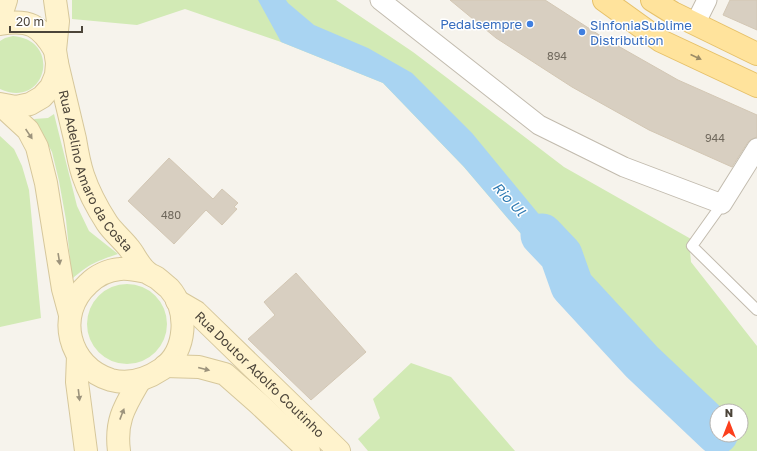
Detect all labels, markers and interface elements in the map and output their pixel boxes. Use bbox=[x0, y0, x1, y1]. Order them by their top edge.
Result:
scale bar bbox=[10, 8, 82, 34]
text: 20 m bbox=[16, 14, 44, 29]
place label: Pedalsempre bbox=[440, 16, 522, 32]
place label: SinfoniaSublime Distribution bbox=[590, 17, 692, 48]
marker: Pedalsempre bbox=[525, 19, 535, 29]
marker: SinfoniaSublime Distribution bbox=[577, 27, 587, 37]
house number: 894 bbox=[547, 49, 567, 62]
one-way arrow bbox=[691, 54, 702, 60]
street label: Rua Adelino Amaro da Costa bbox=[56, 88, 136, 255]
one-way arrow bbox=[25, 128, 33, 139]
house number: 944 bbox=[705, 131, 725, 144]
water label: Rio Ul bbox=[490, 178, 530, 219]
house number: 480 bbox=[161, 208, 181, 221]
one-way arrow bbox=[56, 253, 62, 265]
street label: Rua Doutor Adolfo Coutinho bbox=[192, 308, 328, 441]
one-way arrow bbox=[198, 366, 210, 372]
one-way arrow bbox=[76, 389, 82, 401]
north arrow bbox=[709, 403, 749, 443]
text: N bbox=[725, 406, 733, 419]
one-way arrow bbox=[120, 407, 126, 419]

